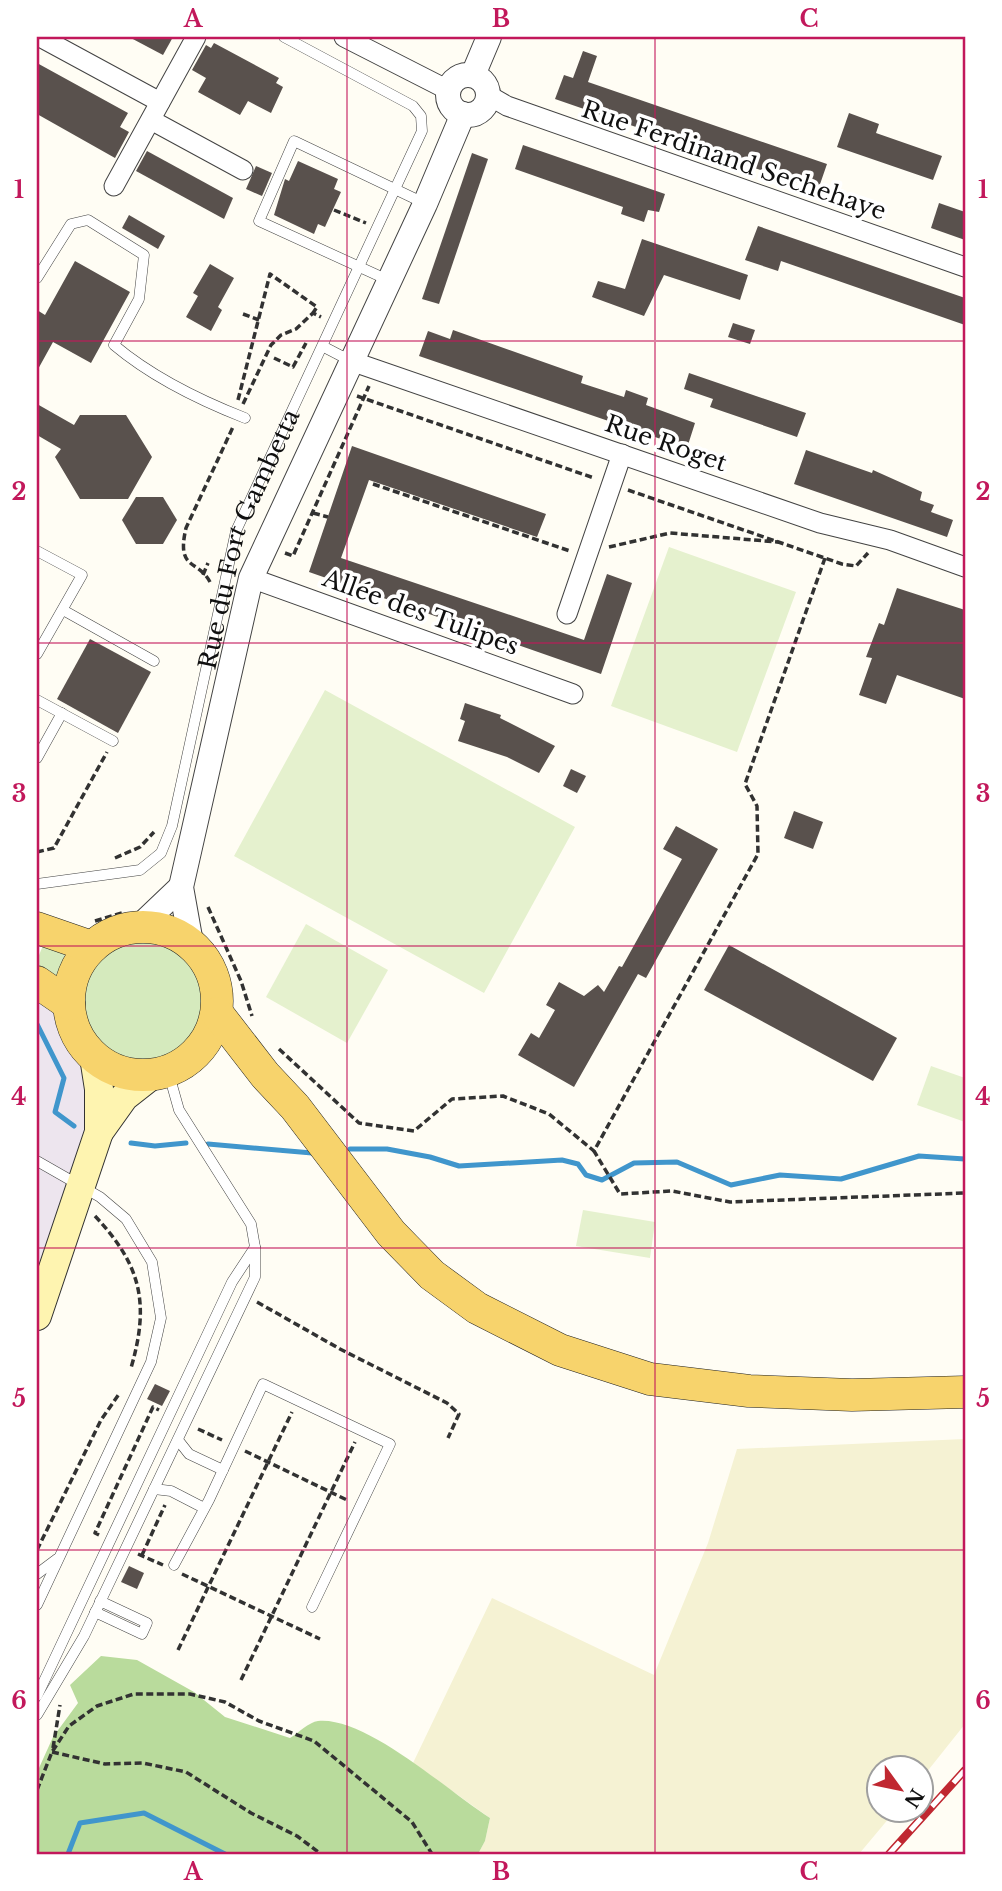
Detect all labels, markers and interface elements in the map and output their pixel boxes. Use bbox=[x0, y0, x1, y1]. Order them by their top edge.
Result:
text: A bbox=[183, 5, 204, 33]
text: B bbox=[492, 5, 510, 33]
text: C bbox=[800, 5, 818, 33]
street label: Rue Ferdinand Sechehaye bbox=[578, 94, 890, 226]
text: 1 bbox=[14, 176, 24, 204]
text: 1 bbox=[978, 176, 988, 204]
street label: Rue du Fort Gambetta bbox=[192, 404, 306, 672]
street label: Rue Roget bbox=[601, 409, 731, 477]
text: 2 bbox=[12, 478, 26, 506]
text: 2 bbox=[976, 478, 990, 506]
street label: Allée des Tulipes bbox=[318, 563, 523, 661]
text: 3 bbox=[12, 780, 26, 808]
text: 3 bbox=[976, 780, 990, 808]
text: 4 bbox=[11, 1083, 27, 1111]
text: 4 bbox=[975, 1083, 991, 1111]
text: 5 bbox=[12, 1385, 26, 1413]
text: 5 bbox=[976, 1385, 990, 1413]
text: 6 bbox=[11, 1687, 27, 1715]
text: 6 bbox=[975, 1687, 991, 1715]
north arrow bbox=[866, 1755, 936, 1825]
text: N bbox=[899, 1784, 928, 1812]
text: A bbox=[183, 1858, 204, 1886]
text: B bbox=[492, 1858, 510, 1886]
text: C bbox=[800, 1858, 818, 1886]

